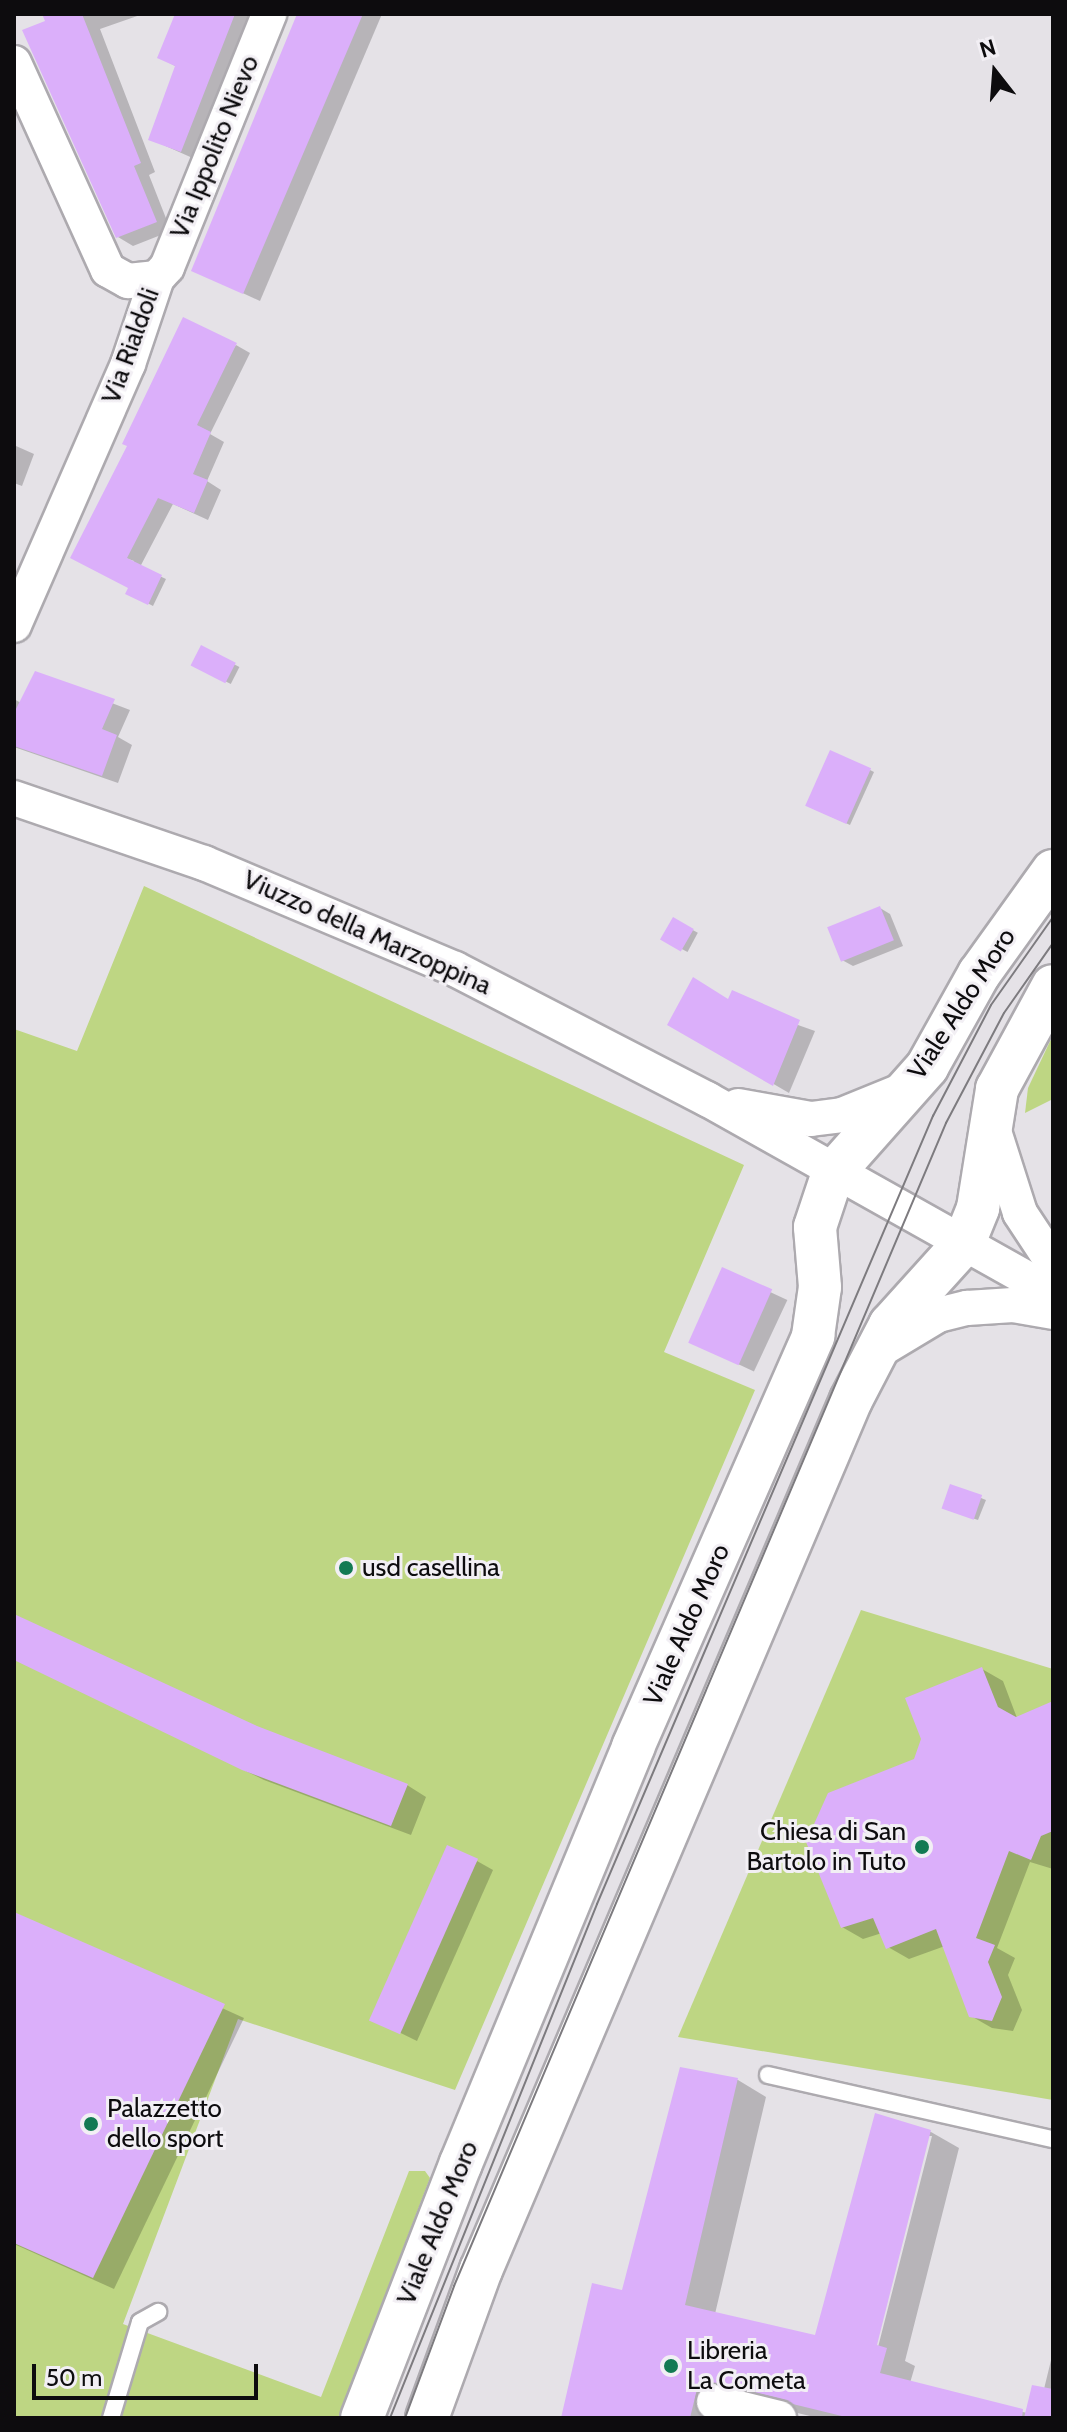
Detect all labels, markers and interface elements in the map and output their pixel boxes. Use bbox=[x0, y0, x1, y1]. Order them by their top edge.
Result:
north arrow bbox=[955, 32, 1035, 112]
text: N bbox=[976, 33, 999, 64]
street label: Via Ippolito Nievo bbox=[164, 51, 266, 243]
street label: Via Rialdoli bbox=[96, 284, 166, 408]
street label: Viuzzo della Marzoppina bbox=[238, 864, 496, 1002]
street label: Viale Aldo Moro bbox=[902, 923, 1022, 1085]
street label: Viale Aldo Moro bbox=[637, 1539, 737, 1711]
place label: usd casellina bbox=[362, 1552, 500, 1584]
marker: usd casellina bbox=[337, 1559, 355, 1577]
place label: Chiesa di San Bartolo in Tuto bbox=[747, 1816, 906, 1878]
marker: Chiesa di San Bartolo in Tuto bbox=[913, 1838, 931, 1856]
place label: Palazzetto dello sport bbox=[107, 2093, 224, 2154]
marker: Palazzetto dello sport bbox=[82, 2115, 100, 2133]
street label: Viale Aldo Moro bbox=[391, 2137, 485, 2309]
place label: Libreria La Cometa bbox=[687, 2335, 806, 2396]
scale bar bbox=[36, 2348, 262, 2398]
marker: Libreria La Cometa bbox=[662, 2357, 680, 2375]
text: 50 m bbox=[46, 2363, 102, 2392]

